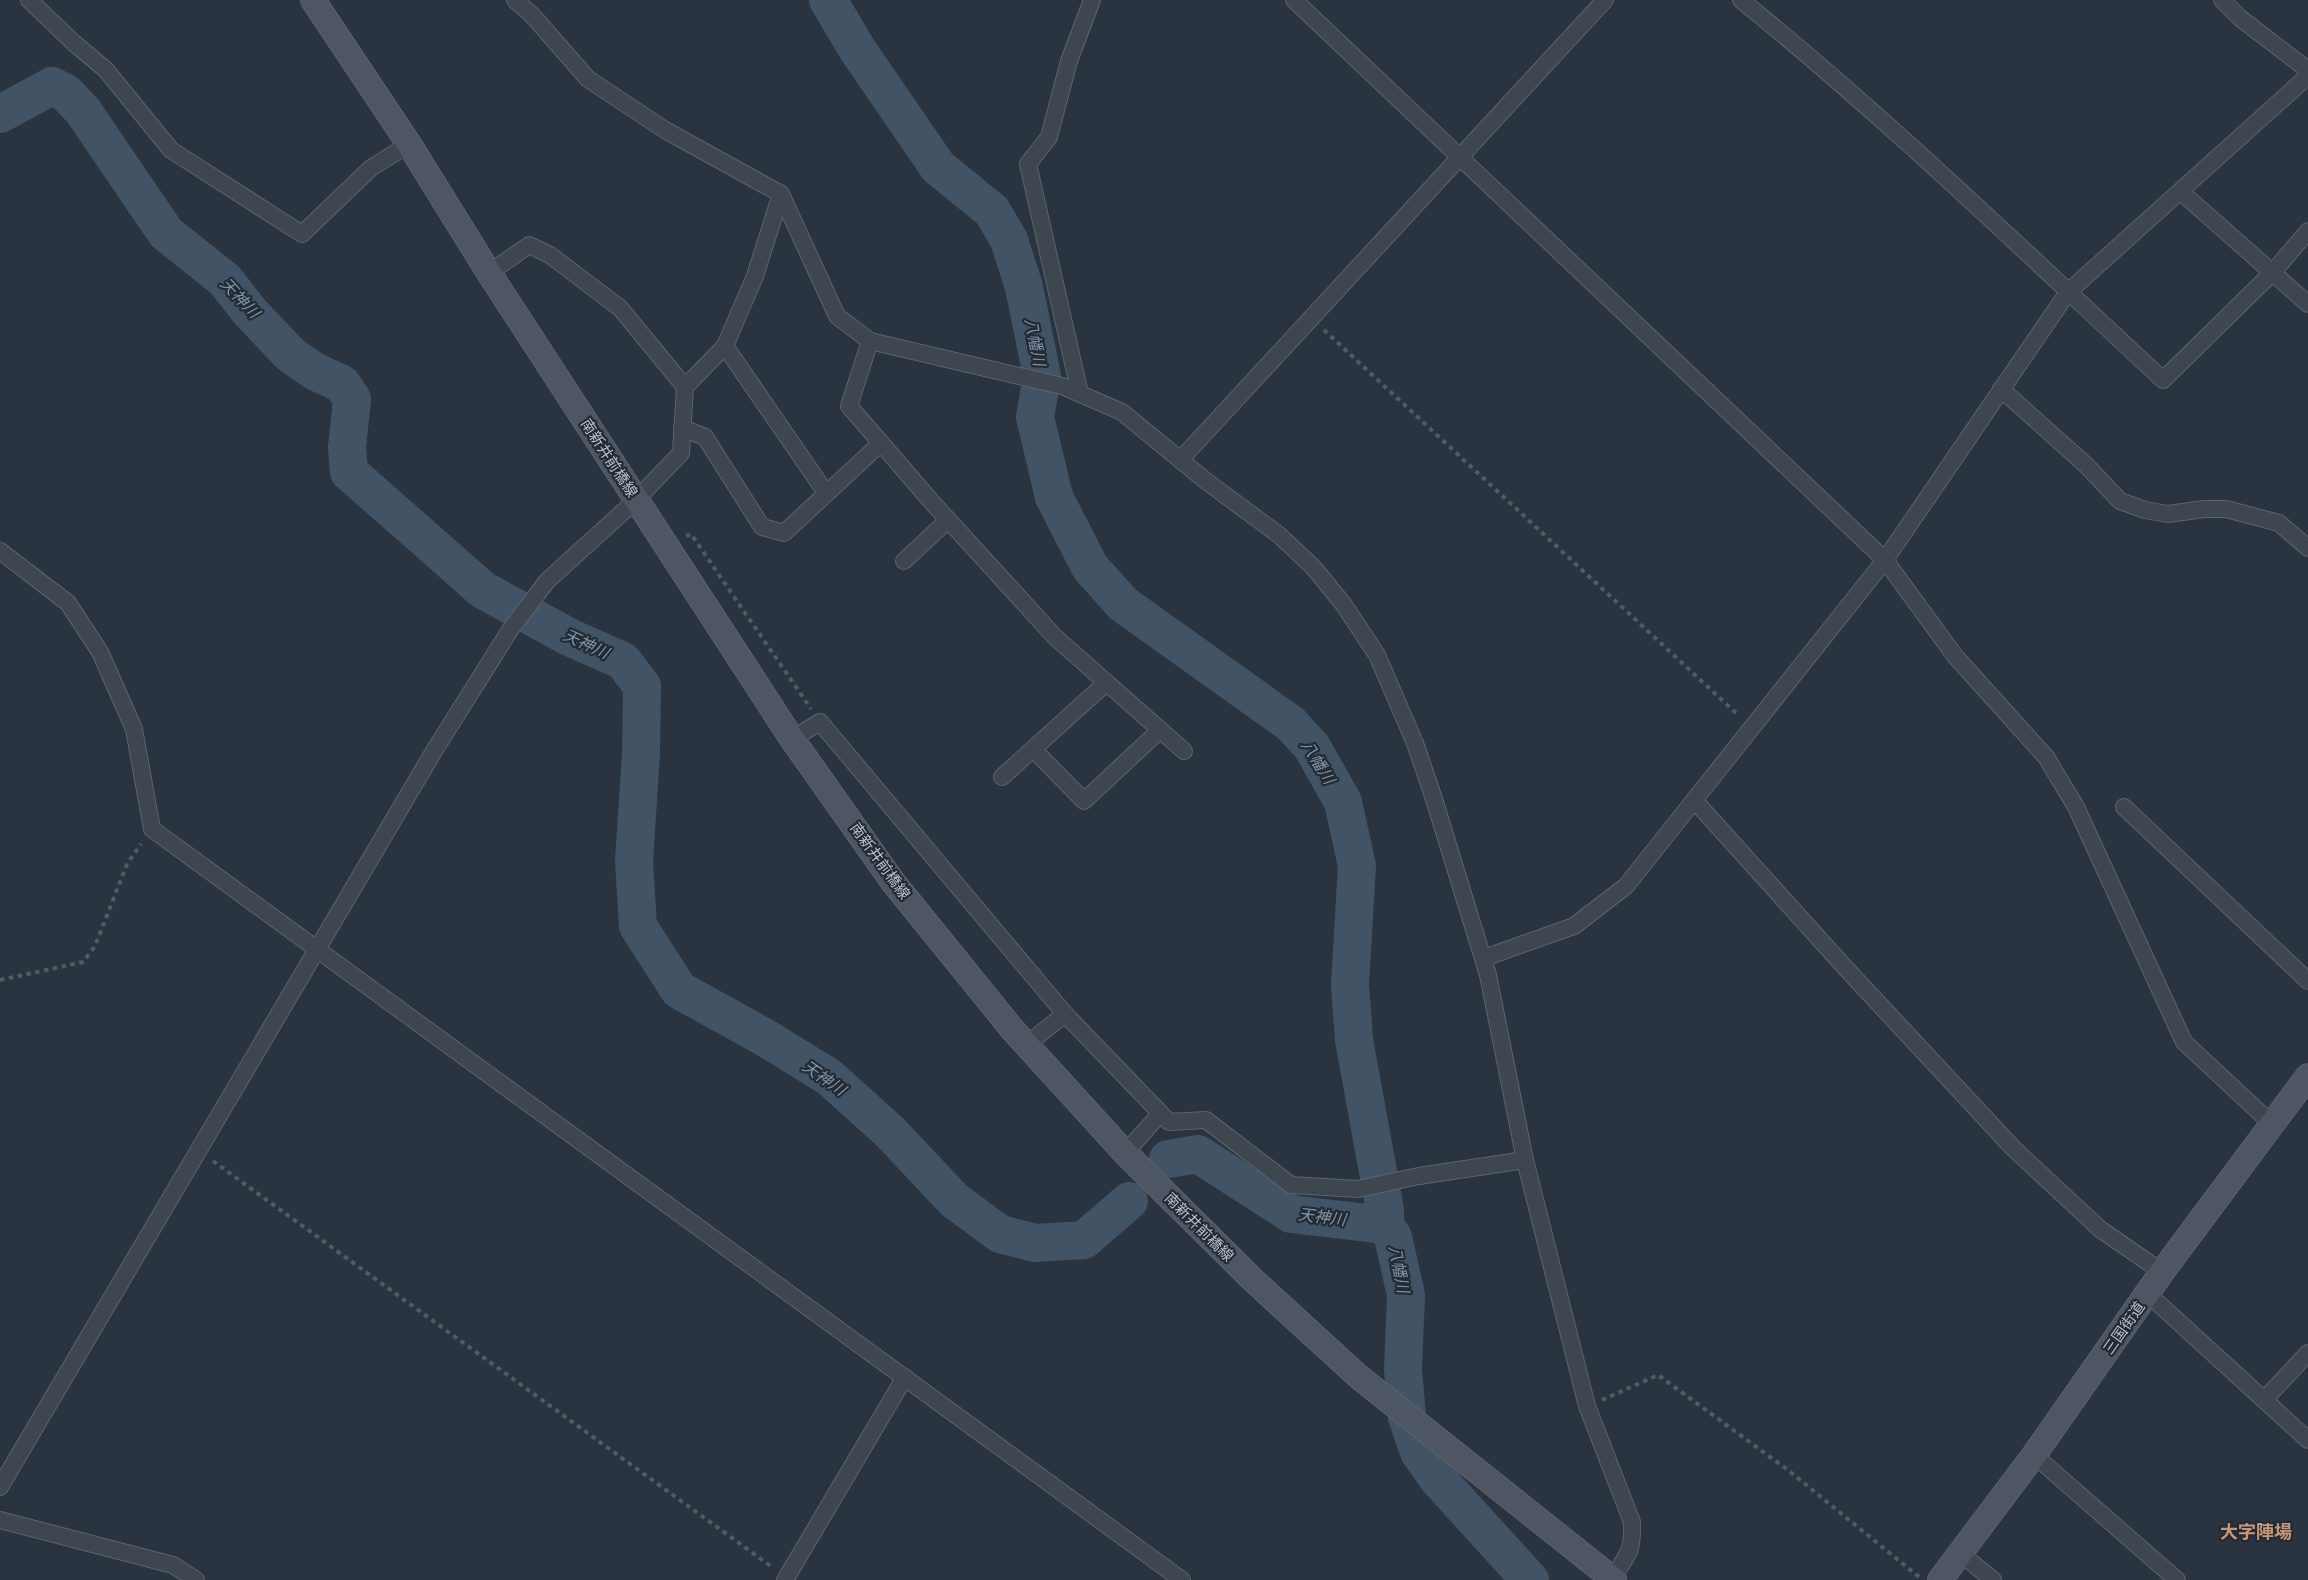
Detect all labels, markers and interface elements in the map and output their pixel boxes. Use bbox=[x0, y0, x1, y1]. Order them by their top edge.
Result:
water label: 天神川 bbox=[217, 274, 265, 323]
water label: 八幡川 bbox=[1021, 317, 1049, 369]
street label: 南新井前橋線 bbox=[577, 415, 641, 501]
water label: 天神川 bbox=[560, 625, 614, 664]
water label: 八幡川 bbox=[1297, 737, 1340, 789]
street label: 南新井前橋線 bbox=[846, 819, 914, 903]
water label: 天神川 bbox=[799, 1056, 851, 1101]
street label: 南新井前橋線 bbox=[1161, 1189, 1237, 1265]
water label: 天神川 bbox=[1297, 1205, 1349, 1230]
water label: 八幡川 bbox=[1385, 1244, 1413, 1296]
street label: 三国街道 bbox=[2099, 1298, 2149, 1358]
district label: 大字陣場 bbox=[2220, 1521, 2292, 1542]

